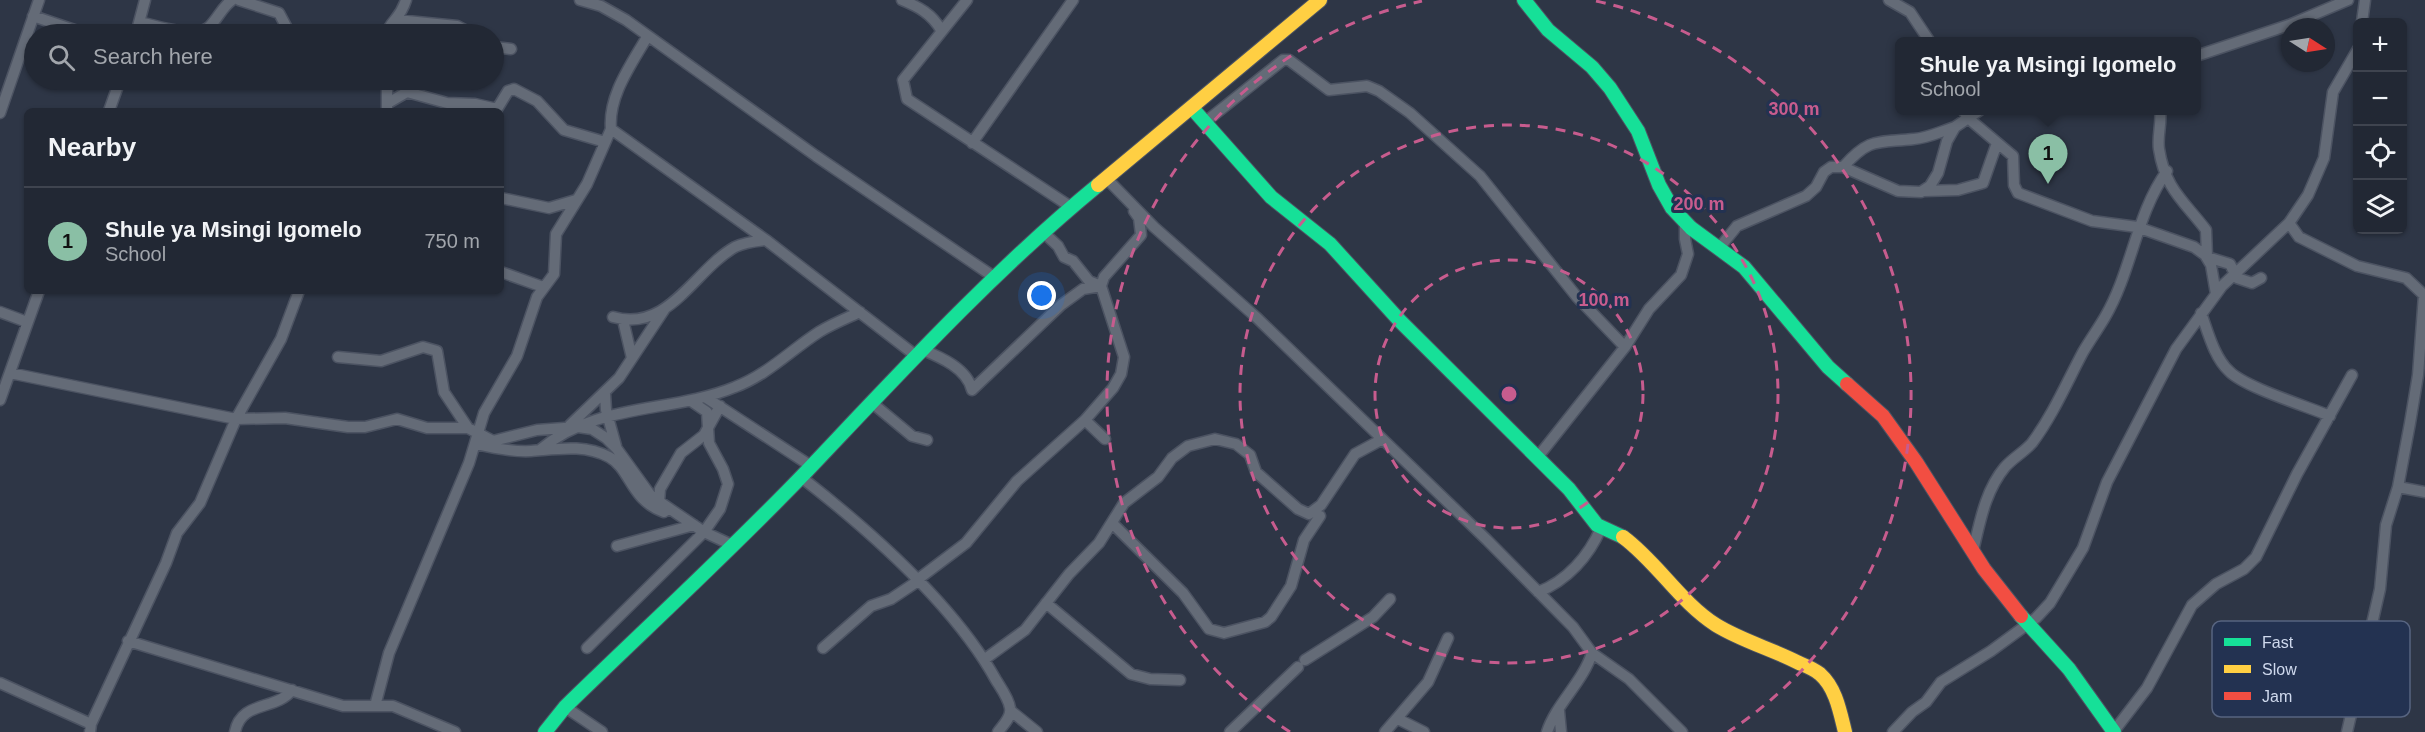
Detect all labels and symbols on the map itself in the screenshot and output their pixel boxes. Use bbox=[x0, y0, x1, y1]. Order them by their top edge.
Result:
north arrow bbox=[2281, 18, 2335, 72]
text: 300 m bbox=[1768, 99, 1820, 119]
pin: 1 bbox=[2028, 134, 2068, 184]
text: 200 m bbox=[1673, 194, 1725, 214]
your location bbox=[1027, 281, 1056, 310]
text: 100 m bbox=[1578, 290, 1630, 310]
centre of rings bbox=[1499, 384, 1519, 404]
legend bbox=[2212, 621, 2410, 717]
text: Fast bbox=[2262, 634, 2294, 651]
text: Slow bbox=[2262, 661, 2297, 678]
text: Jam bbox=[2262, 688, 2292, 705]

